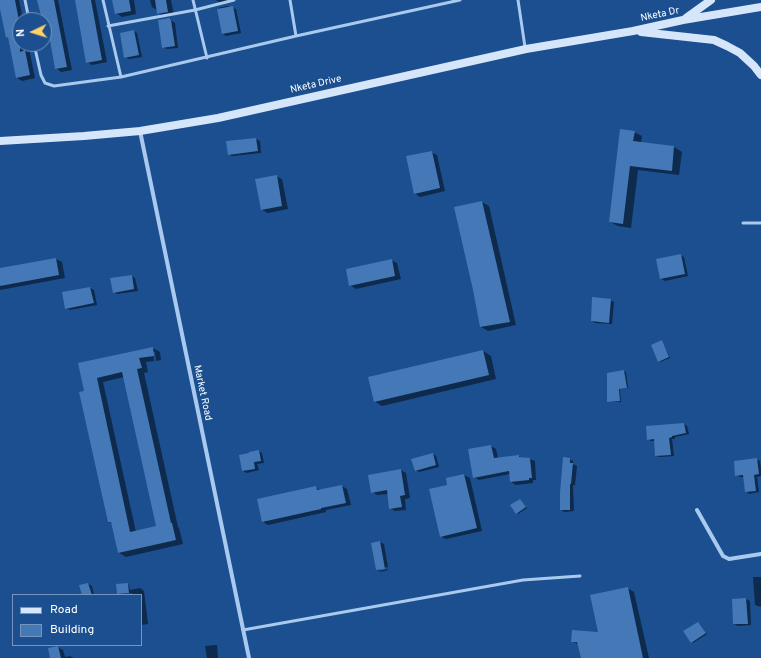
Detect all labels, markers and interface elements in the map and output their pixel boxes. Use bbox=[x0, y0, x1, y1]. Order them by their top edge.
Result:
street label: Nketa Dr bbox=[639, 5, 681, 25]
north arrow bbox=[12, 12, 52, 52]
text: N bbox=[14, 28, 28, 37]
street label: Nketa Drive bbox=[289, 73, 343, 97]
street label: Market Road bbox=[190, 364, 214, 422]
legend bbox=[12, 594, 142, 646]
text: Road bbox=[50, 602, 78, 618]
text: Building bbox=[50, 622, 94, 638]

